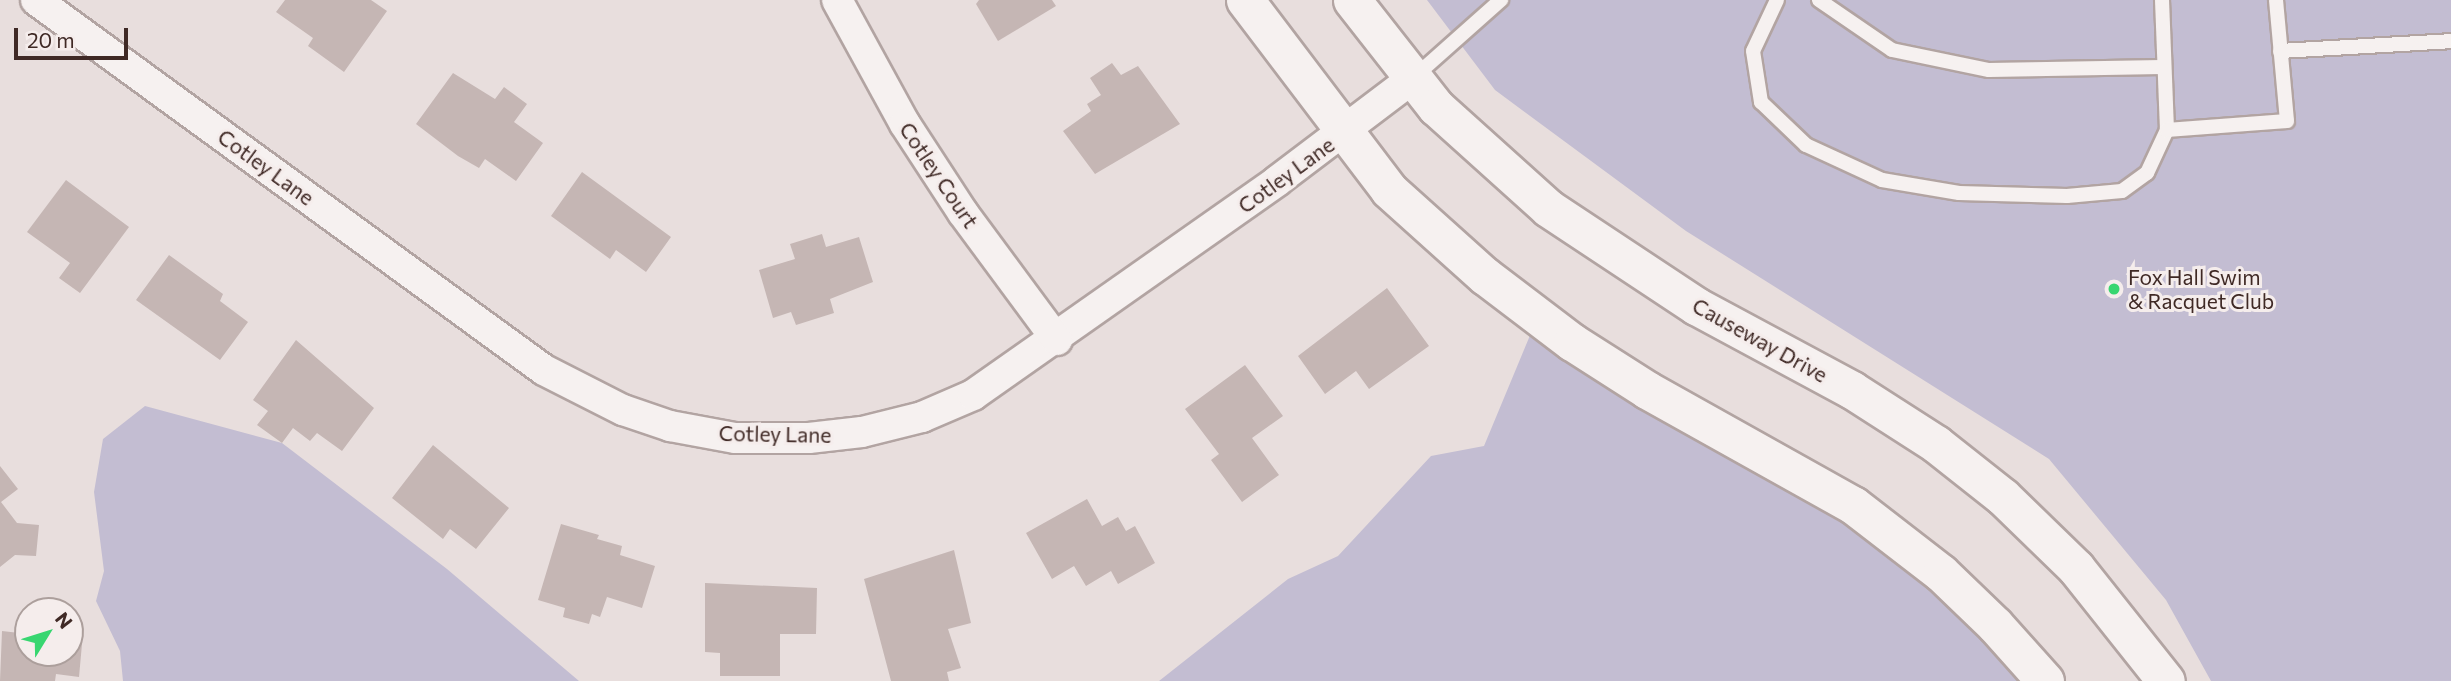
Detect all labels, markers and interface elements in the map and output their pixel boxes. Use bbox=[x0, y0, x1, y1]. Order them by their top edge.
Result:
scale bar bbox=[18, 14, 131, 58]
text: 20 m bbox=[27, 27, 75, 52]
street label: Cotley Court bbox=[894, 117, 984, 233]
street label: Cotley Lane bbox=[213, 124, 319, 210]
street label: Cotley Lane bbox=[1233, 132, 1339, 218]
place label: Fox Hall Swim & Racquet Club bbox=[2128, 264, 2274, 314]
marker: Fox Hall Swim & Racquet Club bbox=[2106, 281, 2122, 297]
street label: Causeway Drive bbox=[1688, 293, 1832, 387]
street label: Cotley Lane bbox=[719, 420, 831, 448]
north arrow bbox=[14, 597, 84, 667]
text: N bbox=[51, 607, 78, 633]

